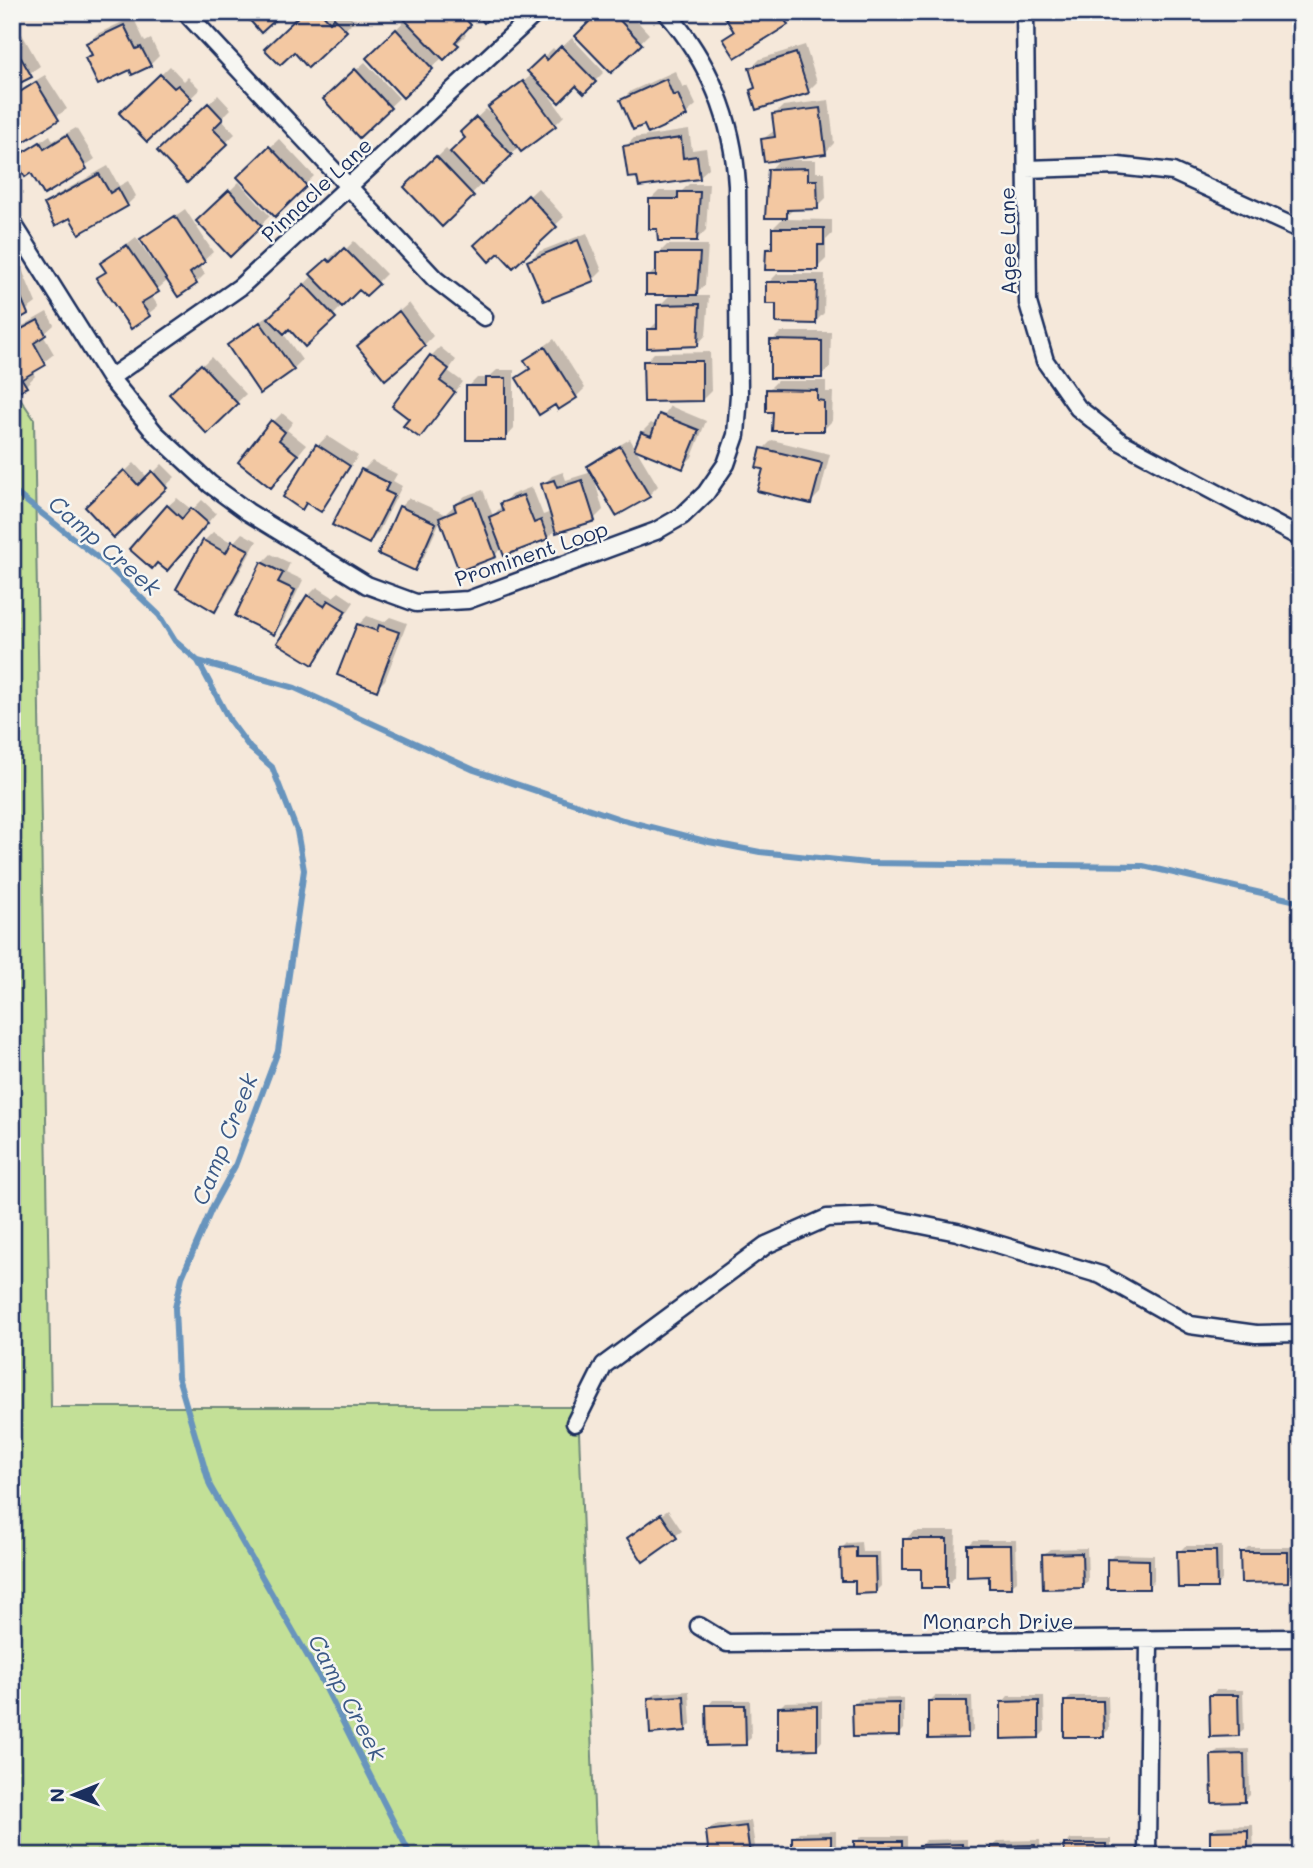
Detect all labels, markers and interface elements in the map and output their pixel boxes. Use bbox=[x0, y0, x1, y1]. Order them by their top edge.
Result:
street label: Pinnacle Lane bbox=[255, 131, 377, 247]
street label: Agee Lane bbox=[993, 187, 1021, 295]
water label: Camp Creek bbox=[43, 488, 168, 603]
street label: Prominent Loop bbox=[451, 514, 611, 592]
water label: Camp Creek bbox=[184, 1068, 264, 1209]
street label: Monarch Drive bbox=[923, 1607, 1073, 1634]
water label: Camp Creek bbox=[302, 1628, 394, 1766]
north arrow bbox=[38, 1759, 108, 1829]
text: N bbox=[44, 1788, 69, 1803]

